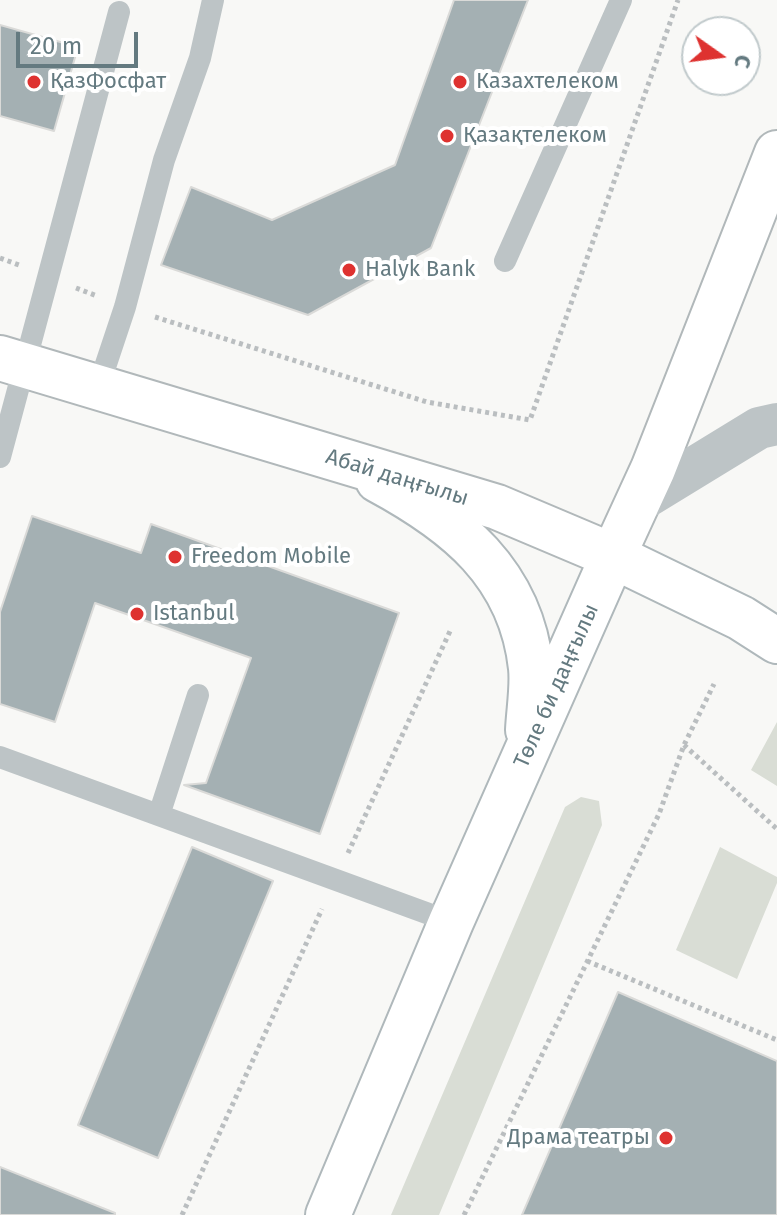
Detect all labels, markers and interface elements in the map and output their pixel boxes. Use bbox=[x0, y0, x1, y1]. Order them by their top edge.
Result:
scale bar bbox=[20, 16, 142, 66]
north arrow bbox=[681, 16, 761, 96]
text: 20 m bbox=[30, 32, 82, 60]
text: С bbox=[728, 52, 757, 71]
place label: ҚазФосфат bbox=[50, 69, 166, 95]
place label: Казахтелеком bbox=[476, 69, 619, 95]
marker: ҚазФосфат bbox=[25, 73, 43, 91]
marker: Казахтелеком bbox=[451, 73, 469, 91]
place label: Қазақтелеком bbox=[463, 123, 607, 149]
marker: Қазақтелеком bbox=[438, 127, 456, 145]
place label: Halyk Bank bbox=[365, 257, 475, 283]
marker: Halyk Bank bbox=[340, 261, 358, 279]
street label: Абай даңғылы bbox=[322, 444, 472, 512]
place label: Freedom Mobile bbox=[191, 544, 351, 570]
marker: Freedom Mobile bbox=[166, 548, 184, 566]
street label: Төле би даңғылы bbox=[509, 600, 605, 772]
place label: Istanbul bbox=[153, 601, 235, 627]
marker: Istanbul bbox=[128, 605, 146, 623]
place label: Драма театры bbox=[507, 1125, 650, 1151]
marker: Драма театры bbox=[657, 1129, 675, 1147]

